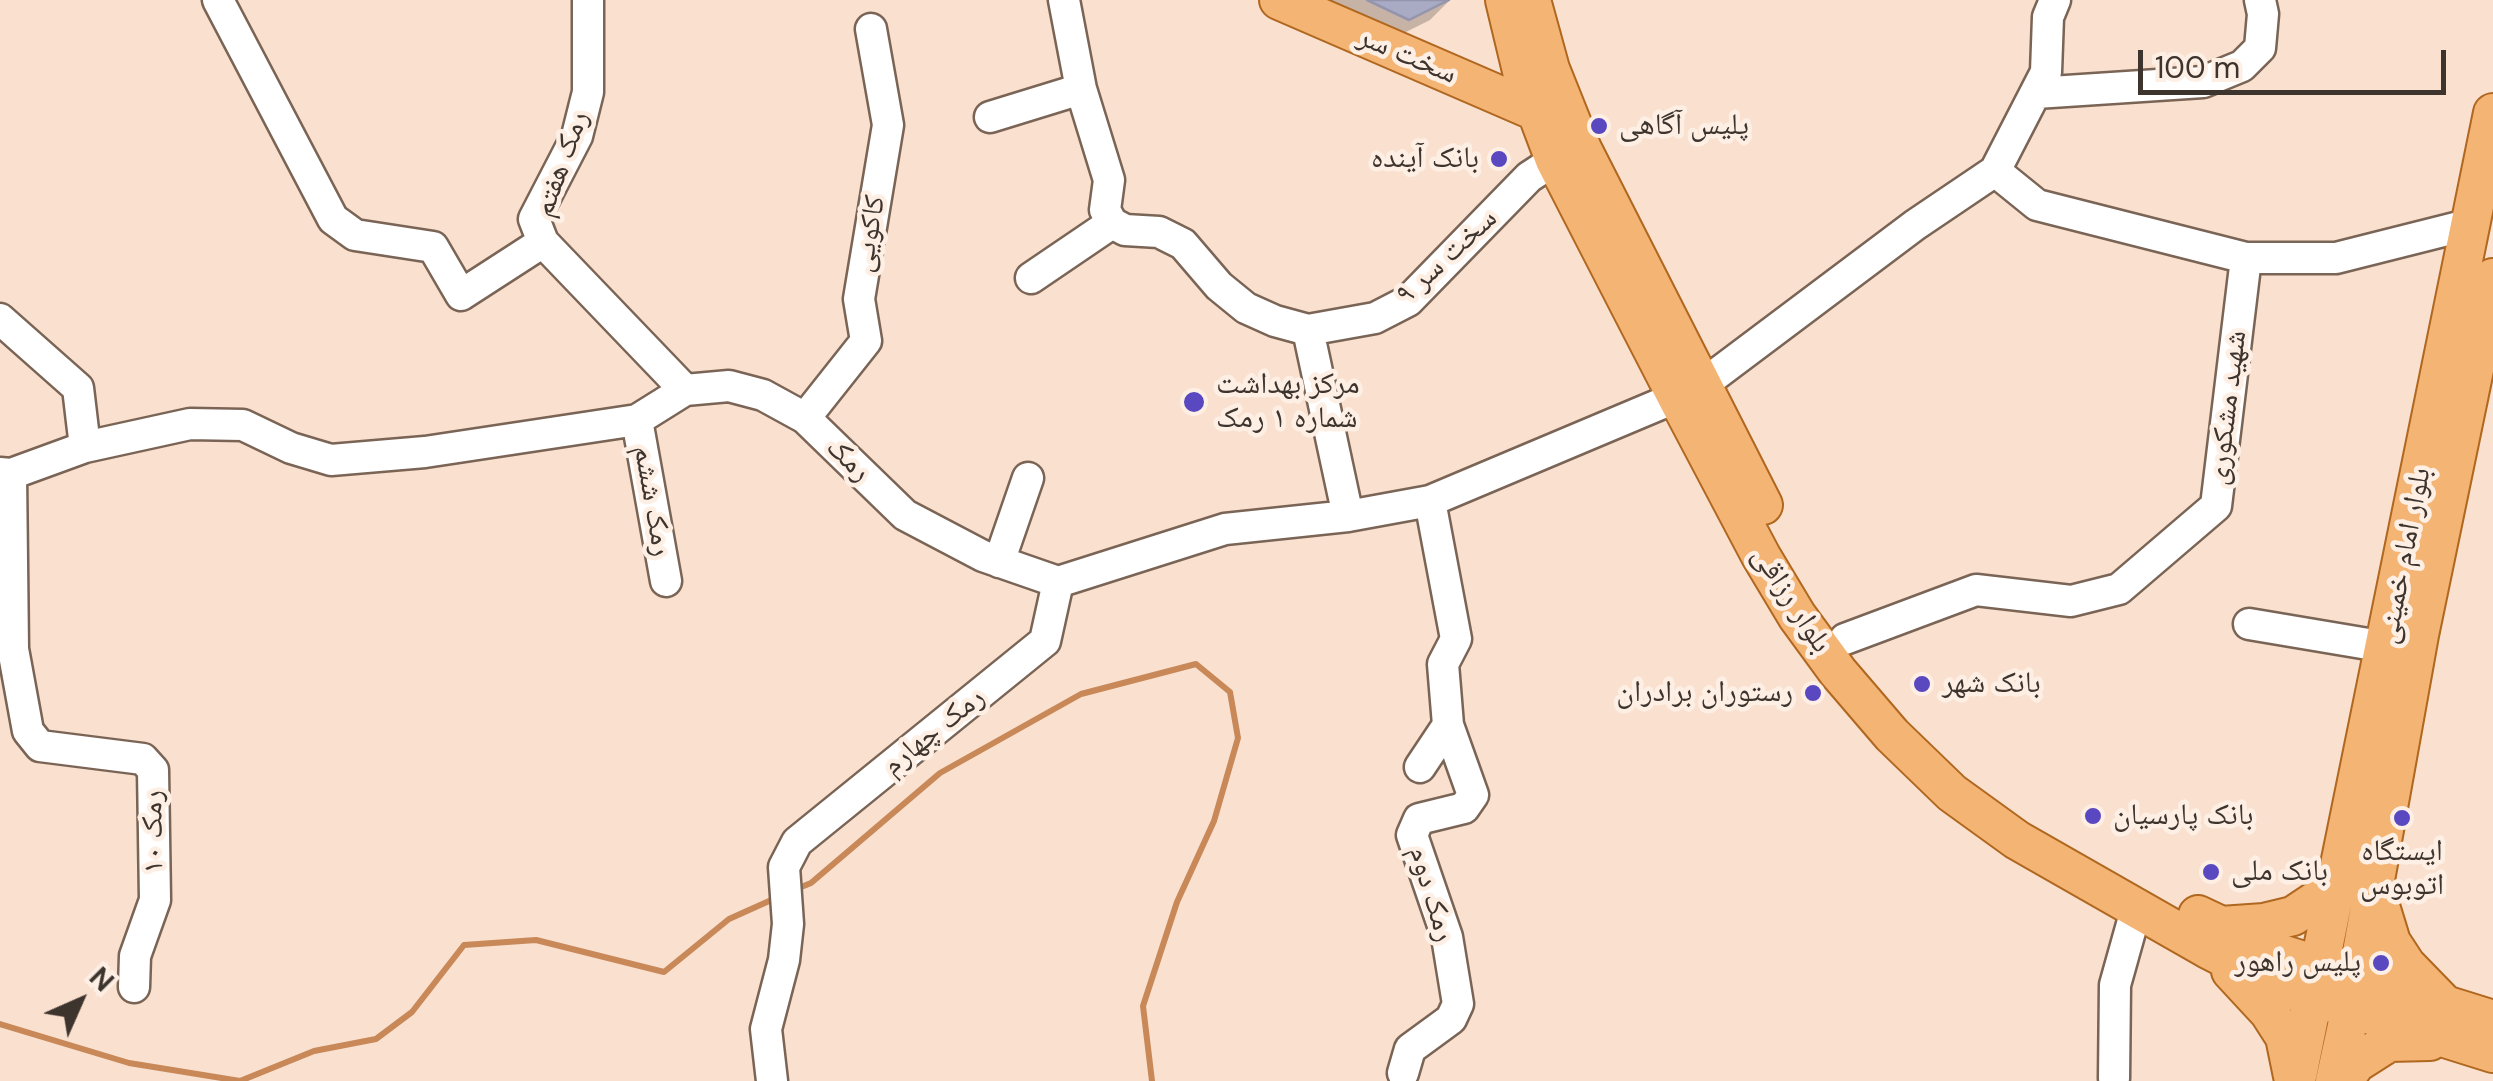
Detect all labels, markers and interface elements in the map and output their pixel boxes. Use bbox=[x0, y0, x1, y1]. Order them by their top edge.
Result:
street label: سخت سر bbox=[1352, 19, 1462, 93]
scale bar bbox=[2143, 30, 2450, 92]
text: 100 m bbox=[2155, 48, 2240, 87]
street label: رمک هفتم bbox=[526, 106, 598, 222]
place label: پلیس آگاهی bbox=[1619, 108, 1749, 144]
marker: پلیس آگاهی bbox=[1588, 115, 1610, 137]
place label: بانک آینده bbox=[1371, 141, 1479, 177]
marker: بانک آینده bbox=[1488, 148, 1510, 170]
street label: کاکویی bbox=[846, 193, 894, 275]
street label: سخت سر ۹ bbox=[1389, 201, 1505, 313]
street label: شهید مشکوری bbox=[2201, 329, 2255, 487]
place label: مرکز بهداشت شماره ۱ رمک bbox=[1216, 367, 1360, 438]
marker: مرکز بهداشت شماره ۱ رمک bbox=[1181, 389, 1207, 415]
street label: رمک bbox=[818, 430, 878, 490]
street label: رمک ششم bbox=[625, 443, 679, 559]
street label: بلوار امام خمینی bbox=[2370, 465, 2440, 647]
street label: بلوار رزاقی bbox=[1743, 540, 1839, 660]
place label: بانک شهر bbox=[1942, 666, 2041, 702]
marker: بانک شهر bbox=[1911, 673, 1933, 695]
place label: رستوران برادران bbox=[1616, 675, 1793, 711]
street label: رمک چهارم bbox=[876, 680, 992, 784]
marker: رستوران برادران bbox=[1802, 682, 1824, 704]
street label: رمک ۱۰ bbox=[135, 790, 173, 874]
place label: بانک پارسیان bbox=[2113, 798, 2254, 834]
marker: بانک پارسیان bbox=[2082, 805, 2104, 827]
marker: ایستگاه اتوبوس bbox=[2391, 807, 2413, 829]
place label: ایستگاه اتوبوس bbox=[2360, 834, 2444, 904]
street label: رمک دوم bbox=[1400, 842, 1462, 946]
place label: بانک ملی bbox=[2231, 854, 2328, 890]
marker: بانک ملی bbox=[2200, 861, 2222, 883]
place label: پلیس راهور bbox=[2234, 945, 2361, 981]
north arrow bbox=[30, 951, 130, 1051]
marker: پلیس راهور bbox=[2370, 952, 2392, 974]
text: N bbox=[81, 959, 122, 1000]

